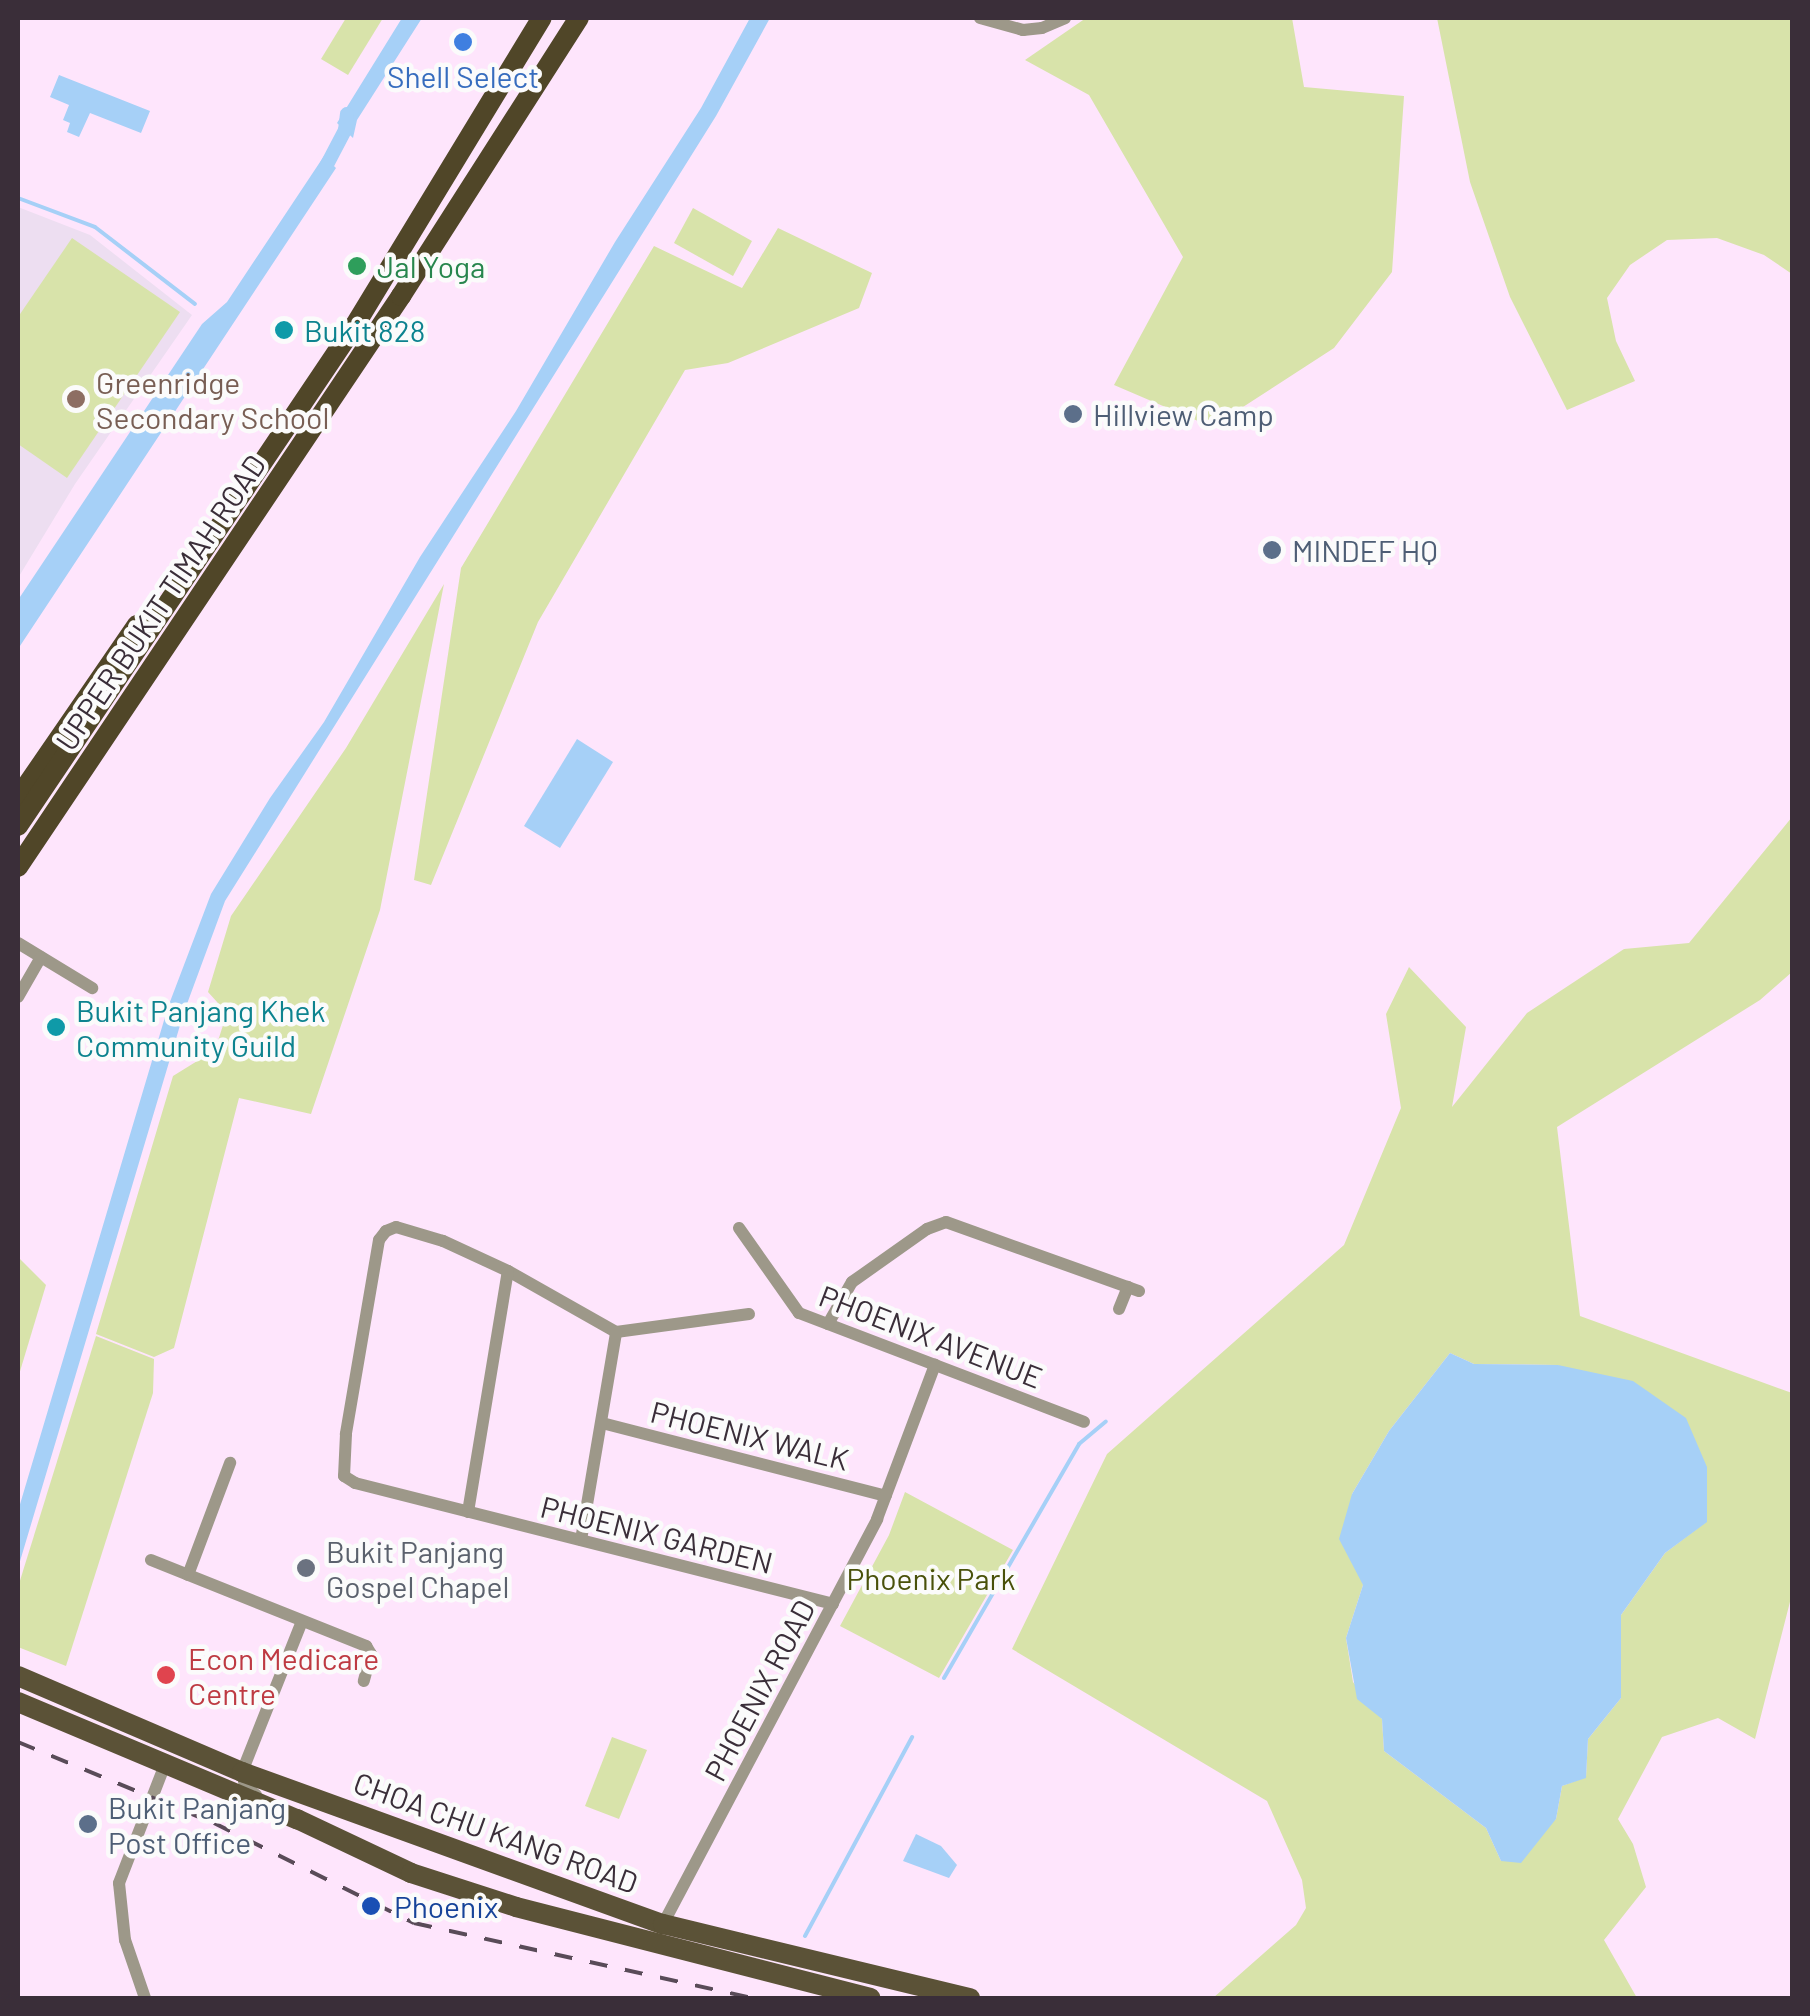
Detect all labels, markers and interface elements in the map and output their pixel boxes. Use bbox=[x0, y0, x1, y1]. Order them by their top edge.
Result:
marker: Shell Select bbox=[452, 31, 474, 53]
place label: Shell Select bbox=[387, 58, 539, 94]
place label: Jal Yoga bbox=[377, 248, 485, 284]
marker: Jal Yoga bbox=[346, 255, 368, 277]
place label: Bukit 828 bbox=[304, 312, 425, 348]
marker: Bukit 828 bbox=[273, 319, 295, 341]
place label: Greenridge Secondary School bbox=[96, 364, 329, 434]
marker: Greenridge Secondary School bbox=[65, 388, 87, 410]
place label: Hillview Camp bbox=[1093, 396, 1274, 432]
marker: Hillview Camp bbox=[1062, 403, 1084, 425]
street label: UPPER BUKIT TIMAH ROAD bbox=[48, 447, 272, 757]
place label: MINDEF HQ bbox=[1292, 532, 1438, 568]
marker: MINDEF HQ bbox=[1261, 539, 1283, 561]
place label: Bukit Panjang Khek Community Guild bbox=[76, 992, 325, 1062]
marker: Bukit Panjang Khek Community Guild bbox=[45, 1016, 67, 1038]
street label: PHOENIX AVENUE bbox=[814, 1277, 1048, 1395]
street label: PHOENIX WALK bbox=[647, 1393, 853, 1477]
street label: PHOENIX GARDEN bbox=[537, 1488, 777, 1580]
place label: Bukit Panjang Gospel Chapel bbox=[326, 1533, 509, 1604]
marker: Bukit Panjang Gospel Chapel bbox=[295, 1557, 317, 1579]
park label: Phoenix Park bbox=[846, 1560, 1016, 1596]
street label: PHOENIX ROAD bbox=[696, 1593, 822, 1787]
place label: Econ Medicare Centre bbox=[188, 1640, 379, 1710]
marker: Econ Medicare Centre bbox=[153, 1662, 179, 1688]
street label: CHOA CHU KANG ROAD bbox=[349, 1764, 643, 1900]
place label: Bukit Panjang Post Office bbox=[108, 1789, 286, 1860]
marker: Bukit Panjang Post Office bbox=[77, 1813, 99, 1835]
place label: Phoenix bbox=[394, 1888, 498, 1924]
marker: Phoenix bbox=[358, 1893, 384, 1919]

